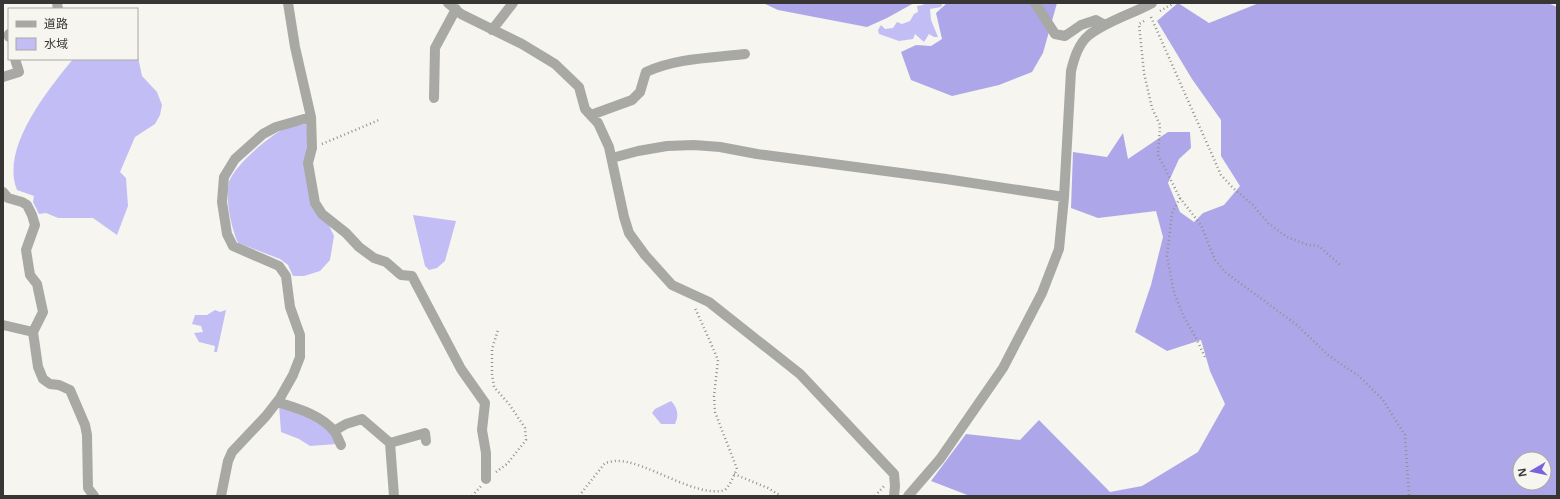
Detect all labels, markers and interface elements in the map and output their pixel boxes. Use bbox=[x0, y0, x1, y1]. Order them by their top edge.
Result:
legend bbox=[8, 8, 138, 60]
text: 道路 bbox=[44, 15, 68, 32]
text: 水域 bbox=[44, 35, 68, 52]
north arrow bbox=[1512, 451, 1552, 491]
text: N bbox=[1514, 467, 1530, 478]

